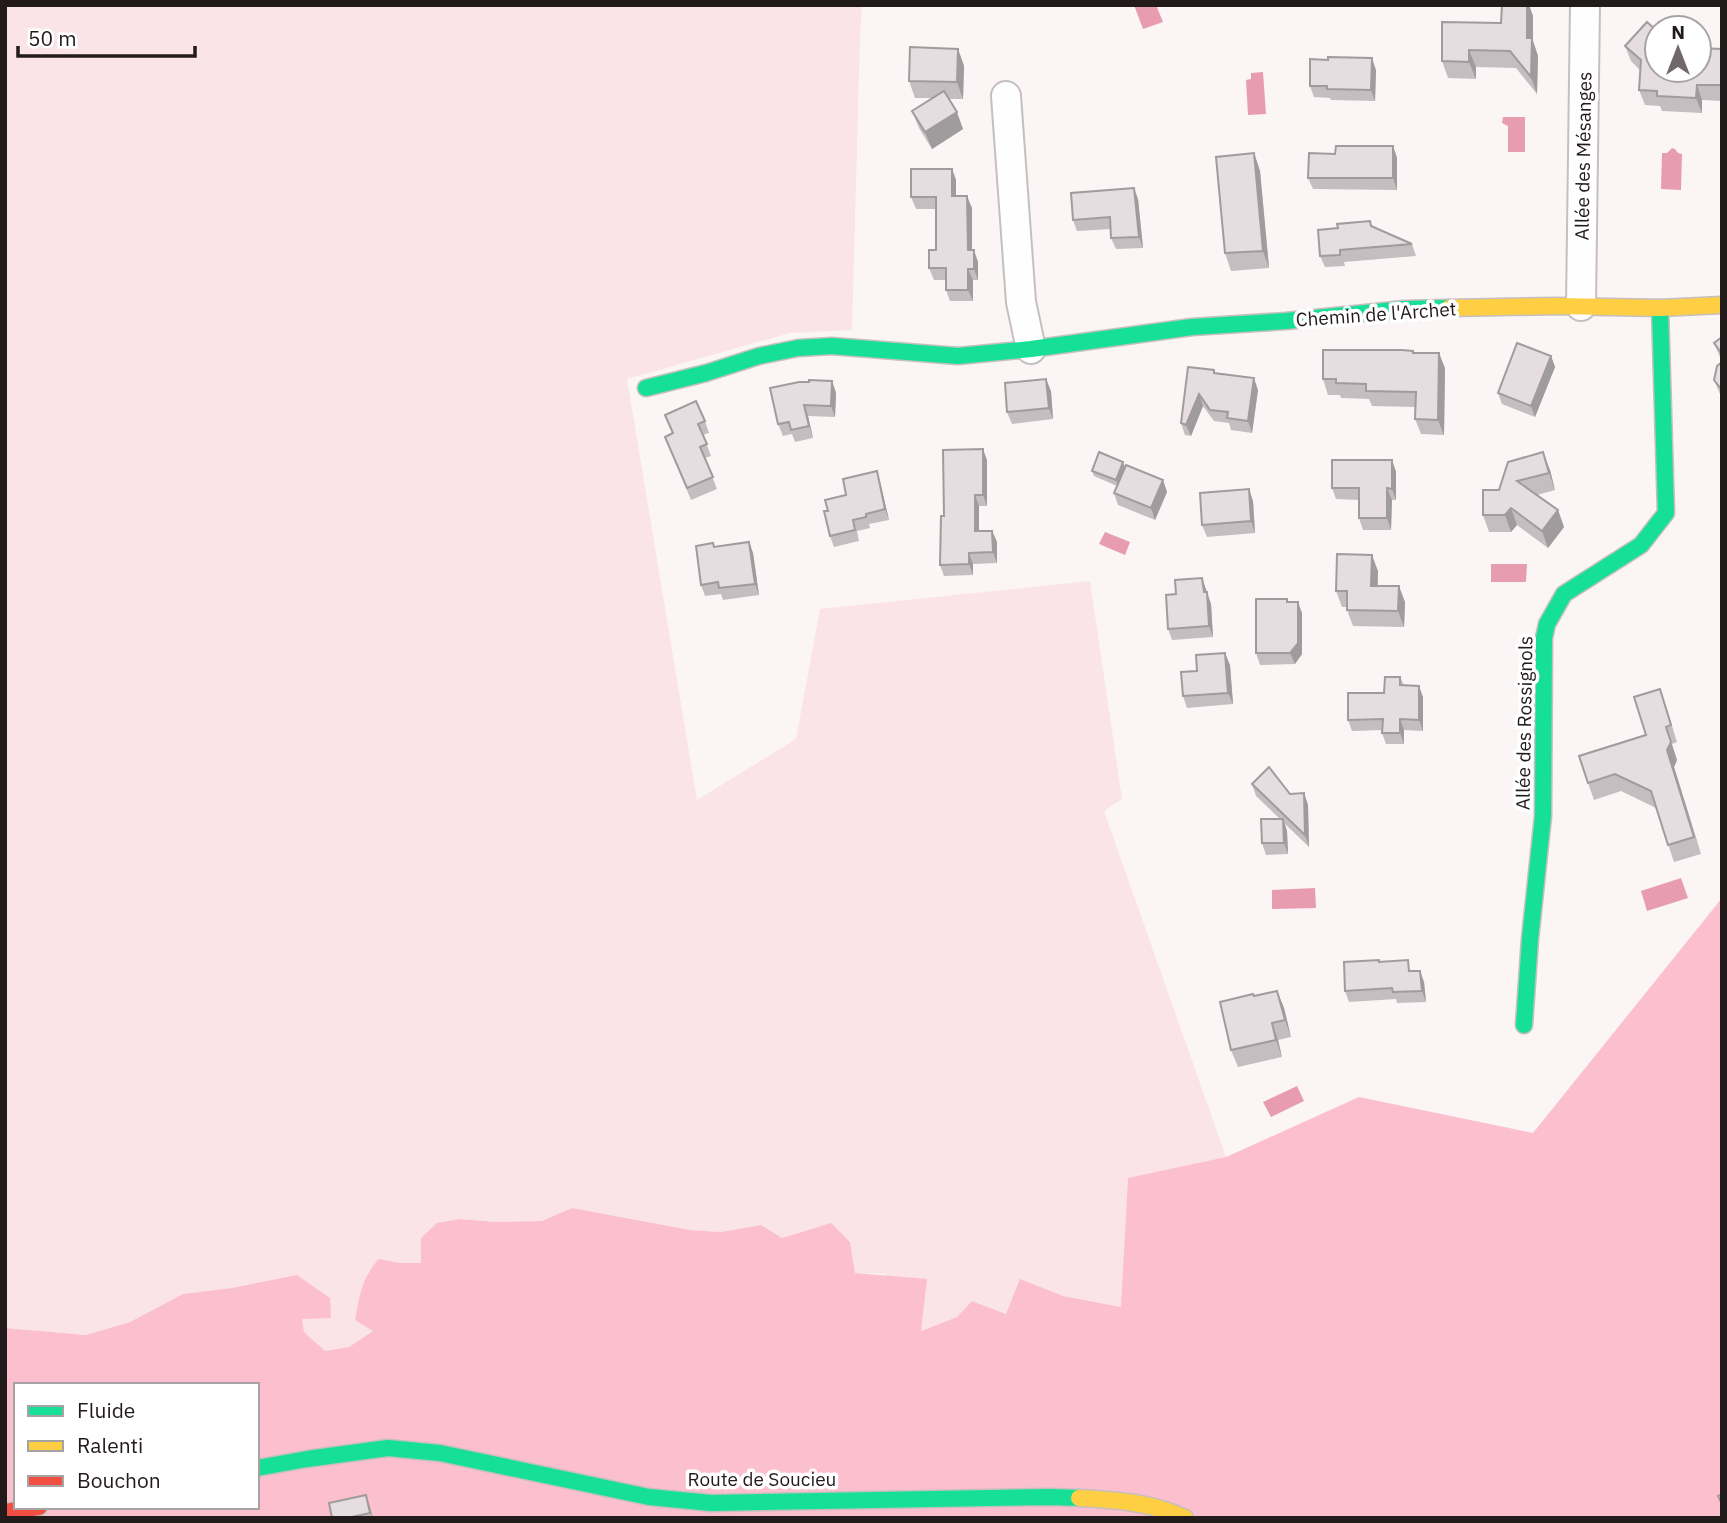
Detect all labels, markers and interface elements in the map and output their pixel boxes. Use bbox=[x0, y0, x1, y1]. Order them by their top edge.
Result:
scale bar bbox=[18, 14, 194, 58]
north arrow bbox=[1643, 14, 1713, 84]
text: N bbox=[1671, 20, 1685, 44]
text: 50 m bbox=[28, 24, 77, 52]
street label: Allée des Mésanges bbox=[1570, 71, 1596, 241]
street label: Chemin de l'Archet bbox=[1295, 296, 1457, 332]
street label: Allée des Rossignols bbox=[1510, 636, 1538, 810]
legend bbox=[14, 1383, 259, 1509]
text: Fluide bbox=[77, 1396, 135, 1424]
text: Ralenti bbox=[77, 1431, 143, 1459]
text: Bouchon bbox=[77, 1466, 161, 1494]
street label: Route de Soucieu bbox=[688, 1467, 836, 1491]

